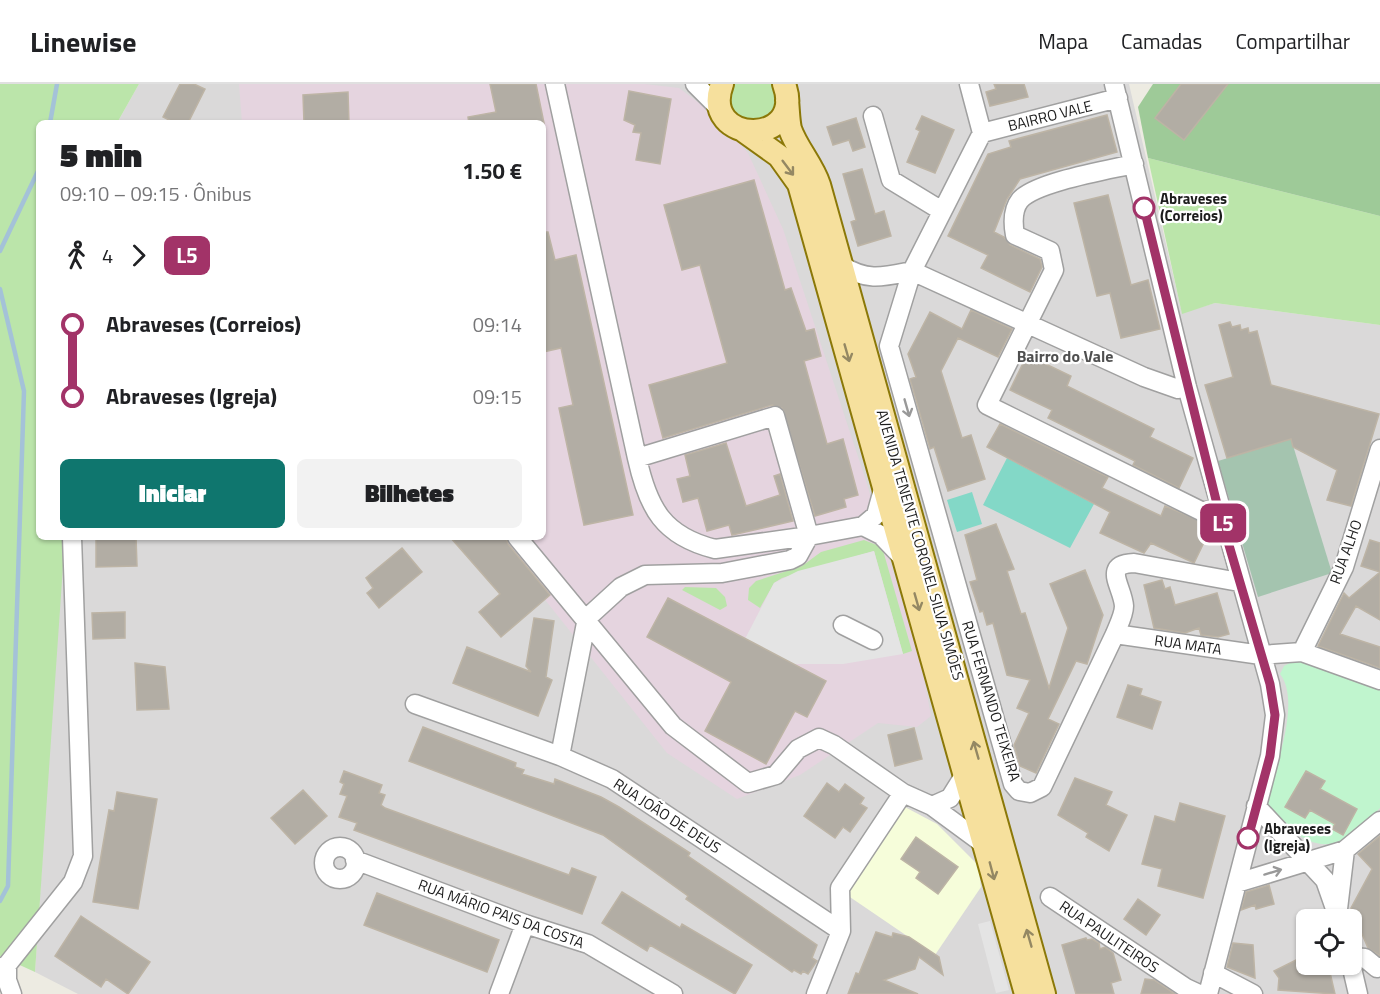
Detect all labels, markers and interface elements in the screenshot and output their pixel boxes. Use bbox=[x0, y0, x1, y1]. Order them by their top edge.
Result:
text: Linewise bbox=[30, 20, 137, 63]
text: Mapa bbox=[1038, 25, 1088, 57]
text: Camadas bbox=[1121, 25, 1202, 57]
text: Compartilhar bbox=[1235, 25, 1350, 57]
street label: BAIRRO VALE bbox=[1005, 94, 1094, 137]
text: 5 min bbox=[60, 130, 142, 180]
text: 1.50 € bbox=[462, 154, 522, 188]
one-way arrow bbox=[782, 160, 795, 176]
text: 09:10 – 09:15 · Ônibus bbox=[60, 178, 252, 209]
place label: Abraveses (Correios) bbox=[1160, 187, 1227, 227]
marker: Abraveses (Correios) bbox=[1133, 197, 1155, 219]
icon: walk bbox=[60, 239, 93, 272]
icon: forward bbox=[122, 239, 155, 272]
text: L5 bbox=[176, 239, 198, 271]
text: 4 bbox=[102, 240, 113, 271]
text: Abraveses (Correios) bbox=[106, 307, 301, 341]
text: 09:14 bbox=[473, 309, 522, 340]
one-way arrow bbox=[842, 344, 853, 363]
district label: Bairro do Vale bbox=[1017, 344, 1113, 368]
text: Abraveses (Igreja) bbox=[106, 379, 277, 413]
text: 09:15 bbox=[473, 381, 522, 412]
one-way arrow bbox=[901, 398, 913, 417]
street label: AVENIDA TENENTE CORONEL SILVA SIMÕES bbox=[871, 407, 970, 683]
button: Iniciar bbox=[60, 459, 285, 528]
button: Bilhetes bbox=[297, 459, 522, 528]
line badge: L5 bbox=[1196, 504, 1250, 542]
text: L5 bbox=[1212, 507, 1234, 539]
street label: RUA ALHO bbox=[1323, 516, 1368, 587]
one-way arrow bbox=[912, 592, 923, 611]
street label: RUA FERNANDO TEIXEIRA bbox=[956, 618, 1027, 784]
street label: RUA MATA bbox=[1153, 628, 1223, 661]
one-way arrow bbox=[970, 741, 982, 760]
street label: RUA JOÃO DE DEUS bbox=[609, 772, 726, 859]
place label: Abraveses (Igreja) bbox=[1264, 817, 1331, 857]
marker: Abraveses (Igreja) bbox=[1237, 827, 1259, 849]
one-way arrow bbox=[986, 861, 998, 880]
one-way arrow bbox=[1263, 866, 1282, 877]
street label: RUA MÁRIO PAIS DA COSTA bbox=[415, 873, 587, 954]
street label: RUA PAULITEIROS bbox=[1055, 895, 1164, 979]
map controls bbox=[1296, 909, 1362, 975]
button: locate bbox=[1296, 909, 1362, 975]
one-way arrow bbox=[1023, 929, 1034, 948]

